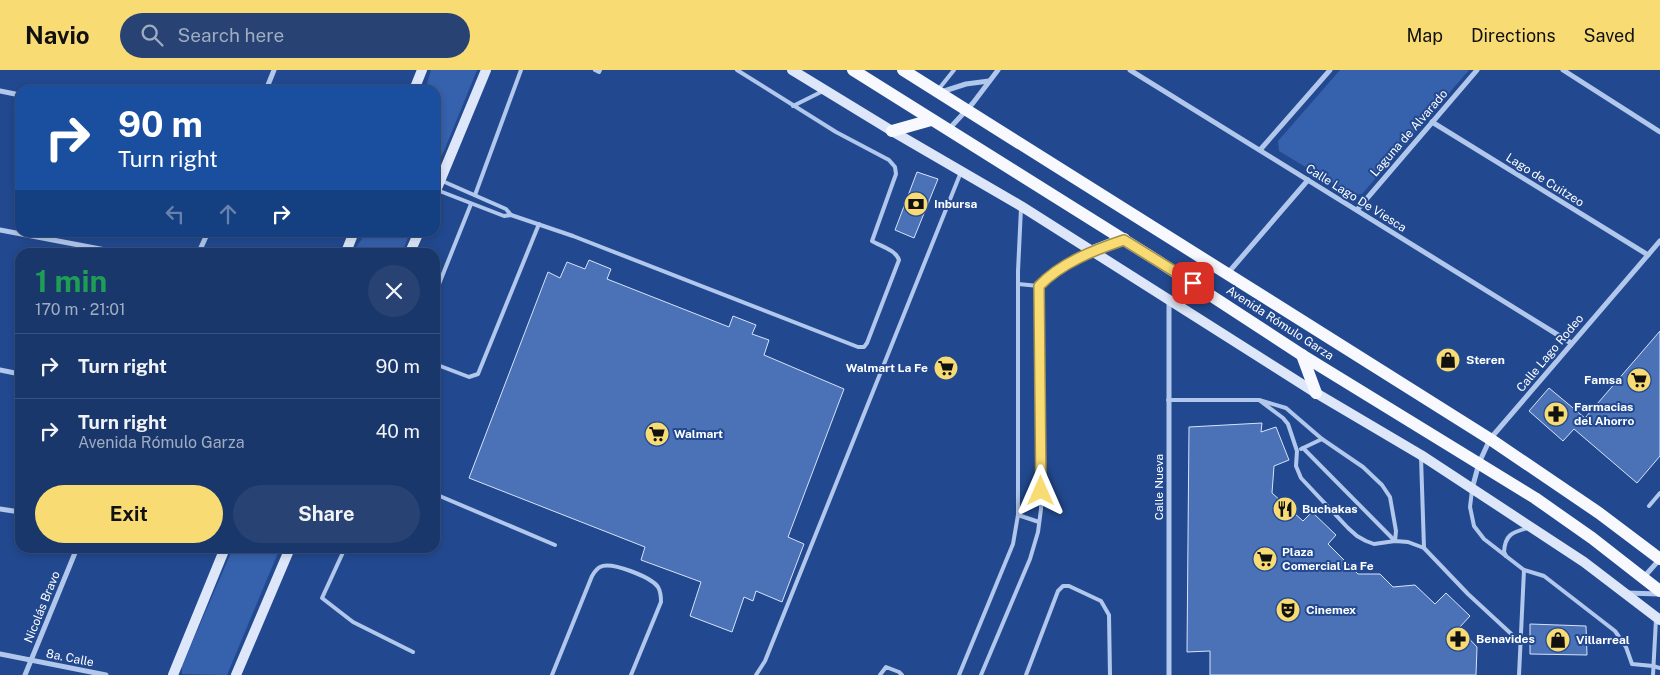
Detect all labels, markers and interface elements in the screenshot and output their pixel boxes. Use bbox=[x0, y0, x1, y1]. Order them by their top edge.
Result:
search box bbox=[120, 13, 470, 58]
text: Navio bbox=[25, 21, 90, 49]
icon: search bbox=[138, 21, 166, 49]
text: Search here bbox=[178, 24, 284, 46]
text: Map bbox=[1406, 25, 1443, 46]
text: Directions bbox=[1471, 25, 1556, 46]
text: Saved bbox=[1584, 25, 1635, 46]
street label: Laguna de Alvarado bbox=[1368, 87, 1451, 179]
text: 90 m bbox=[118, 104, 203, 145]
icon: right bbox=[35, 105, 100, 170]
text: Turn right bbox=[118, 146, 218, 172]
street label: Lago de Cuitzeo bbox=[1503, 150, 1587, 210]
street label: Calle Lago De Viesca bbox=[1303, 161, 1409, 235]
bank icon: Inbursa bbox=[903, 191, 929, 217]
place label: Inbursa bbox=[934, 197, 978, 211]
icon: left bbox=[161, 200, 189, 228]
icon: ahead bbox=[214, 200, 242, 228]
icon: right bbox=[267, 200, 295, 228]
pin bbox=[1172, 262, 1214, 304]
text: 1 min bbox=[35, 263, 107, 299]
button: close bbox=[368, 265, 420, 317]
icon: arrive bbox=[1179, 269, 1207, 297]
street label: Avenida Rómulo Garza bbox=[1224, 283, 1336, 363]
text: 170 m · 21:01 bbox=[35, 300, 126, 319]
street label: Calle Lago Rodeo bbox=[1513, 311, 1587, 395]
shop icon: Steren bbox=[1435, 347, 1461, 373]
icon: right bbox=[35, 352, 63, 380]
place label: Steren bbox=[1466, 353, 1505, 367]
text: Turn right bbox=[78, 355, 167, 377]
text: 90 m bbox=[376, 355, 420, 377]
supermarket icon: Walmart La Fe bbox=[933, 355, 959, 381]
place label: Walmart La Fe bbox=[846, 361, 928, 375]
supermarket icon: Famsa bbox=[1626, 367, 1652, 393]
place label: Famsa bbox=[1584, 373, 1622, 387]
place label: Farmacias del Ahorro bbox=[1574, 400, 1634, 428]
pharmacy icon: Farmacias del Ahorro bbox=[1543, 401, 1569, 427]
text: Turn right bbox=[78, 411, 167, 433]
icon: right bbox=[35, 417, 63, 445]
text: 40 m bbox=[375, 420, 420, 442]
supermarket icon: Walmart bbox=[644, 421, 670, 447]
place label: Walmart bbox=[674, 427, 723, 441]
text: Avenida Rómulo Garza bbox=[78, 433, 245, 452]
street label: Calle Nueva bbox=[1152, 454, 1166, 520]
position arrow bbox=[1014, 464, 1066, 516]
button: Exit bbox=[35, 485, 223, 543]
button: Share bbox=[233, 485, 420, 543]
restaurant icon: Buchakas bbox=[1272, 496, 1298, 522]
place label: Buchakas bbox=[1302, 502, 1358, 516]
place label: Plaza Comercial La Fe bbox=[1282, 545, 1374, 573]
supermarket icon: Plaza Comercial La Fe bbox=[1252, 546, 1278, 572]
street label: Nicolás Bravo bbox=[21, 569, 63, 645]
theatre icon: Cinemex bbox=[1275, 597, 1301, 623]
place label: Cinemex bbox=[1306, 603, 1356, 617]
pharmacy icon: Benavides bbox=[1445, 626, 1471, 652]
shop icon: Villarreal bbox=[1545, 627, 1571, 653]
place label: Benavides bbox=[1476, 632, 1535, 646]
place label: Villarreal bbox=[1576, 633, 1630, 647]
street label: 8a. Calle bbox=[45, 647, 95, 670]

